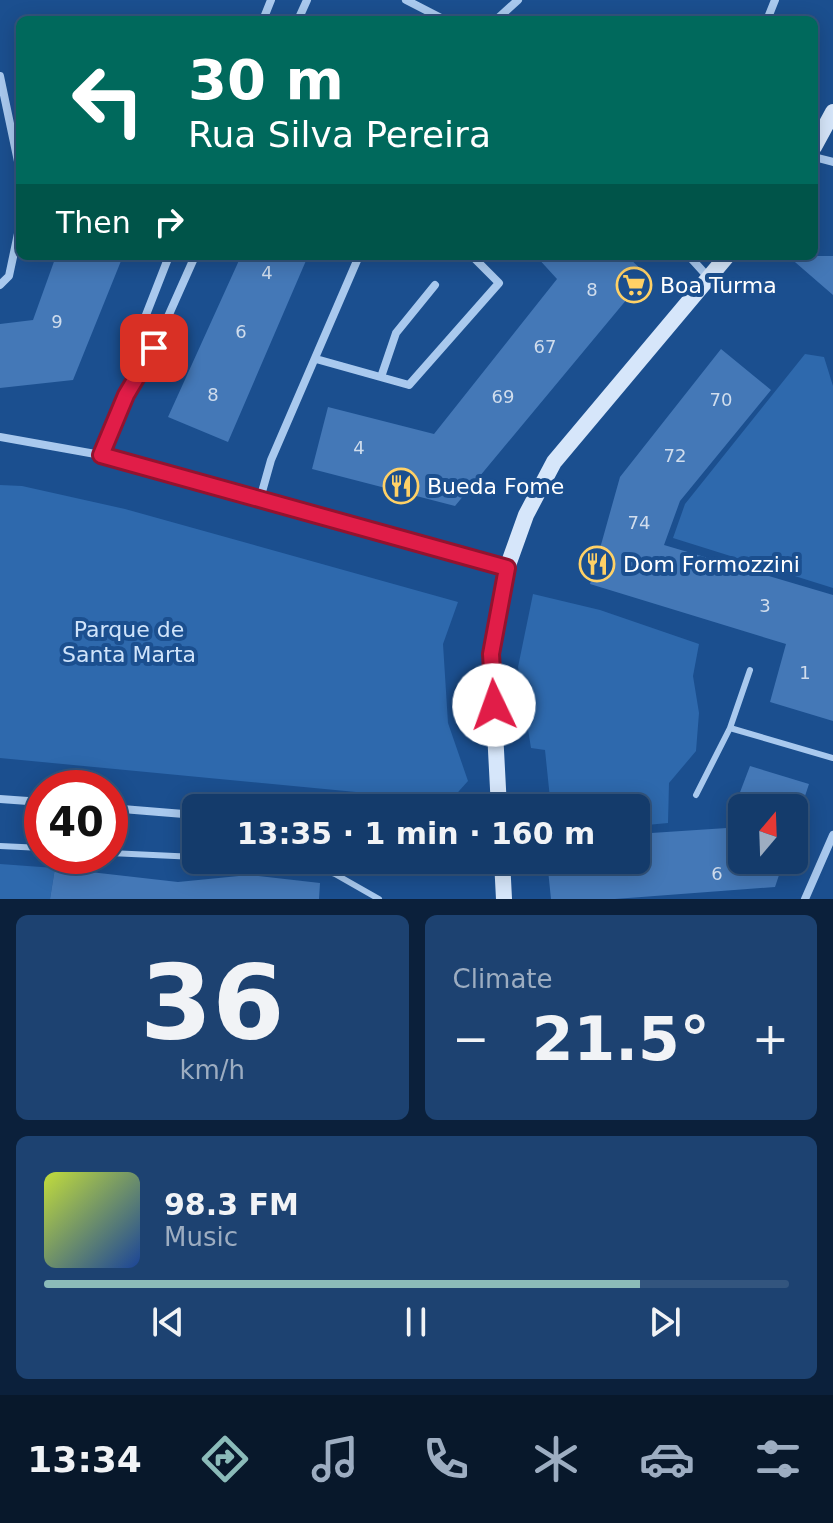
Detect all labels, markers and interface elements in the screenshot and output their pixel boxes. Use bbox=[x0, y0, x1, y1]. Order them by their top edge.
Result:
text: 30 m bbox=[188, 47, 344, 112]
icon: left bbox=[56, 48, 160, 152]
text: Rua Silva Pereira bbox=[188, 114, 491, 155]
icon: right bbox=[147, 200, 191, 244]
text: Then bbox=[56, 205, 131, 240]
house number: 4 bbox=[261, 262, 273, 283]
supermarket icon: Boa Turma bbox=[615, 266, 653, 304]
place label: Boa Turma bbox=[660, 273, 777, 298]
house number: 8 bbox=[586, 279, 598, 300]
house number: 9 bbox=[51, 311, 63, 332]
pin bbox=[120, 314, 188, 382]
house number: 6 bbox=[235, 321, 247, 342]
icon: arrive bbox=[132, 326, 176, 370]
house number: 67 bbox=[534, 336, 556, 357]
house number: 8 bbox=[207, 384, 219, 405]
house number: 69 bbox=[492, 386, 514, 407]
house number: 70 bbox=[710, 389, 732, 410]
house number: 4 bbox=[353, 437, 365, 458]
house number: 72 bbox=[664, 445, 686, 466]
restaurant icon: Bueda Fome bbox=[382, 467, 420, 505]
place label: Bueda Fome bbox=[427, 474, 564, 499]
house number: 74 bbox=[628, 512, 650, 533]
restaurant icon: Dom Formozzini bbox=[578, 545, 616, 583]
place label: Dom Formozzini bbox=[623, 552, 800, 577]
house number: 3 bbox=[759, 595, 771, 616]
park label: Parque de Santa Marta bbox=[62, 617, 196, 667]
house number: 1 bbox=[799, 662, 811, 683]
position arrow bbox=[452, 663, 536, 747]
speed limit sign: 40 bbox=[24, 770, 128, 874]
north arrow bbox=[728, 794, 808, 874]
map controls bbox=[728, 794, 808, 874]
text: 13:35 · 1 min · 160 m bbox=[237, 816, 595, 851]
house number: 6 bbox=[711, 863, 723, 884]
text: 36 bbox=[140, 942, 285, 1064]
text: Climate bbox=[453, 964, 553, 994]
text: 21.5° bbox=[532, 1004, 710, 1074]
text: − bbox=[453, 1013, 489, 1064]
text: + bbox=[752, 1013, 789, 1064]
text: km/h bbox=[179, 1055, 245, 1085]
text: 98.3 FM bbox=[164, 1187, 299, 1222]
text: Music bbox=[164, 1222, 238, 1252]
icon: previous bbox=[146, 1300, 190, 1344]
icon: pause bbox=[394, 1300, 438, 1344]
icon: next bbox=[643, 1300, 687, 1344]
icon: directions bbox=[197, 1431, 253, 1487]
icon: music bbox=[307, 1431, 363, 1487]
icon: phone bbox=[418, 1431, 474, 1487]
icon: climate bbox=[528, 1431, 584, 1487]
icon: car bbox=[639, 1431, 695, 1487]
icon: filters bbox=[750, 1431, 806, 1487]
text: 13:34 bbox=[27, 1439, 142, 1480]

